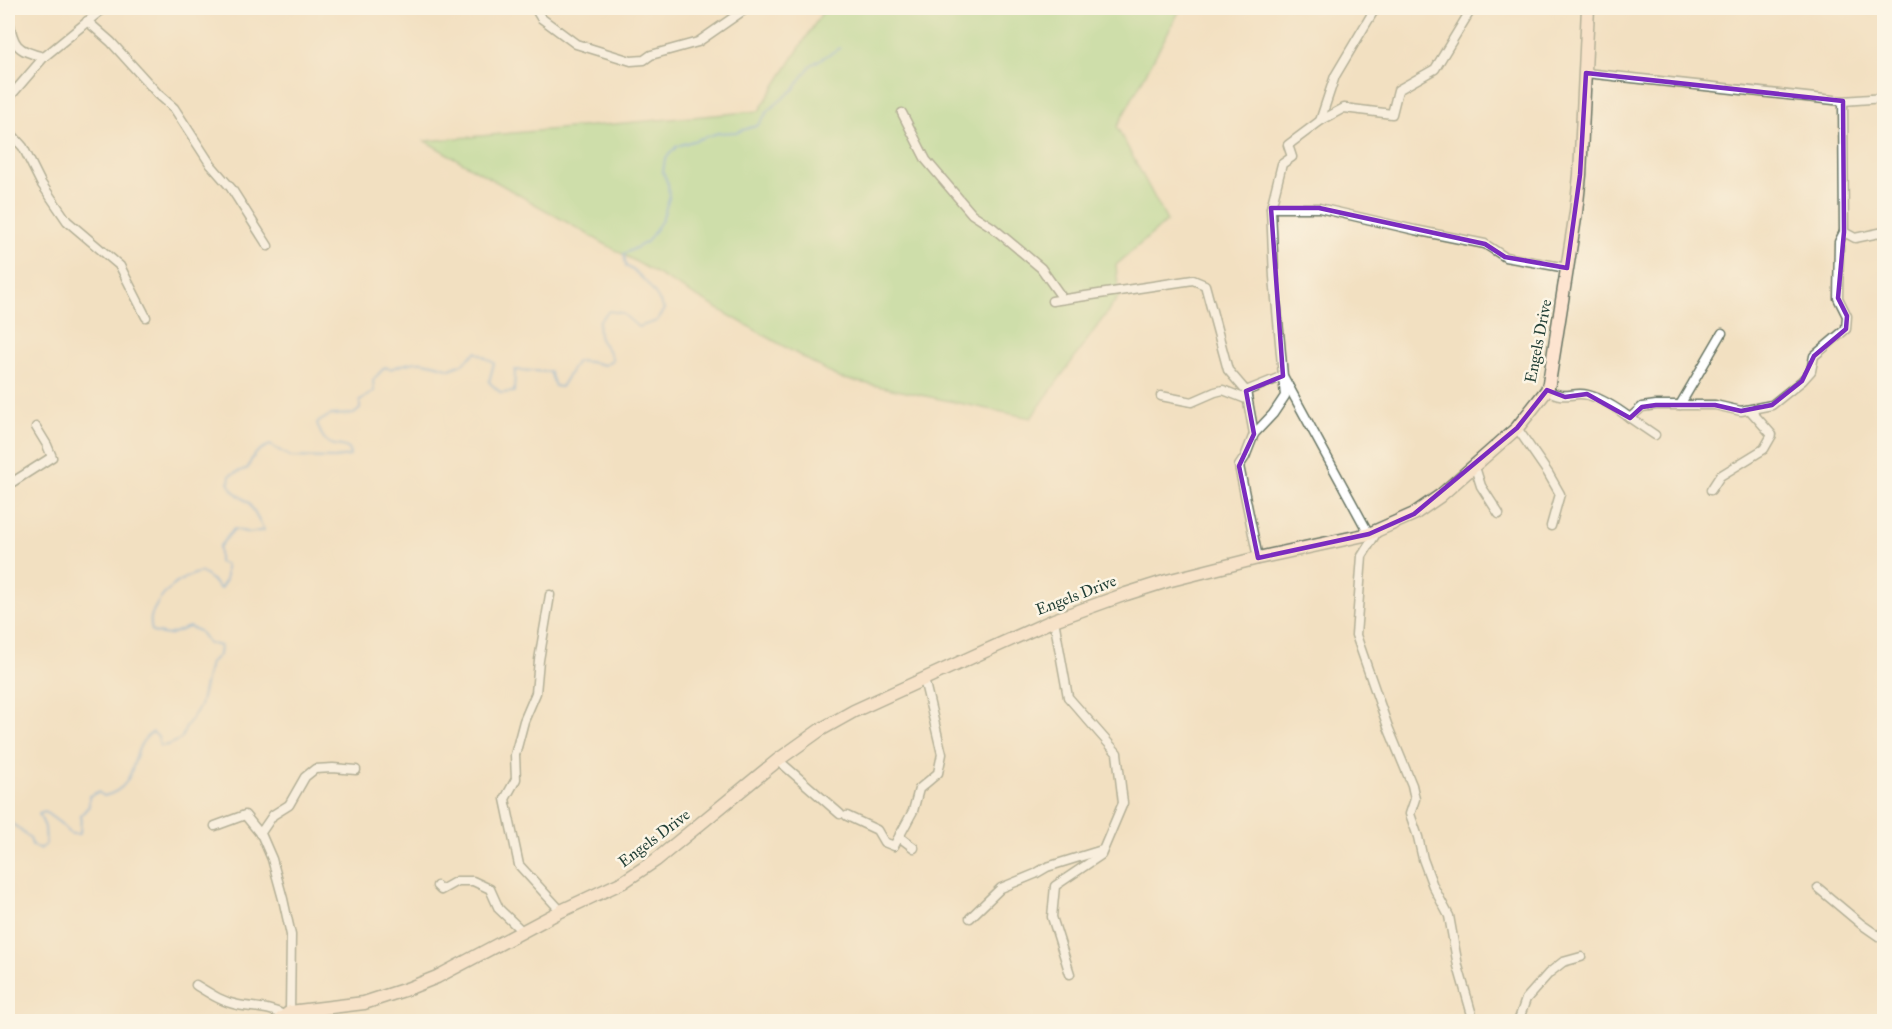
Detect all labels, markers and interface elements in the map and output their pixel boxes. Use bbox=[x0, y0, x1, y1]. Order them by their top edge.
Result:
street label: Engels Drive bbox=[1521, 297, 1556, 385]
street label: Engels Drive bbox=[1033, 571, 1120, 620]
street label: Engels Drive bbox=[614, 805, 694, 872]

